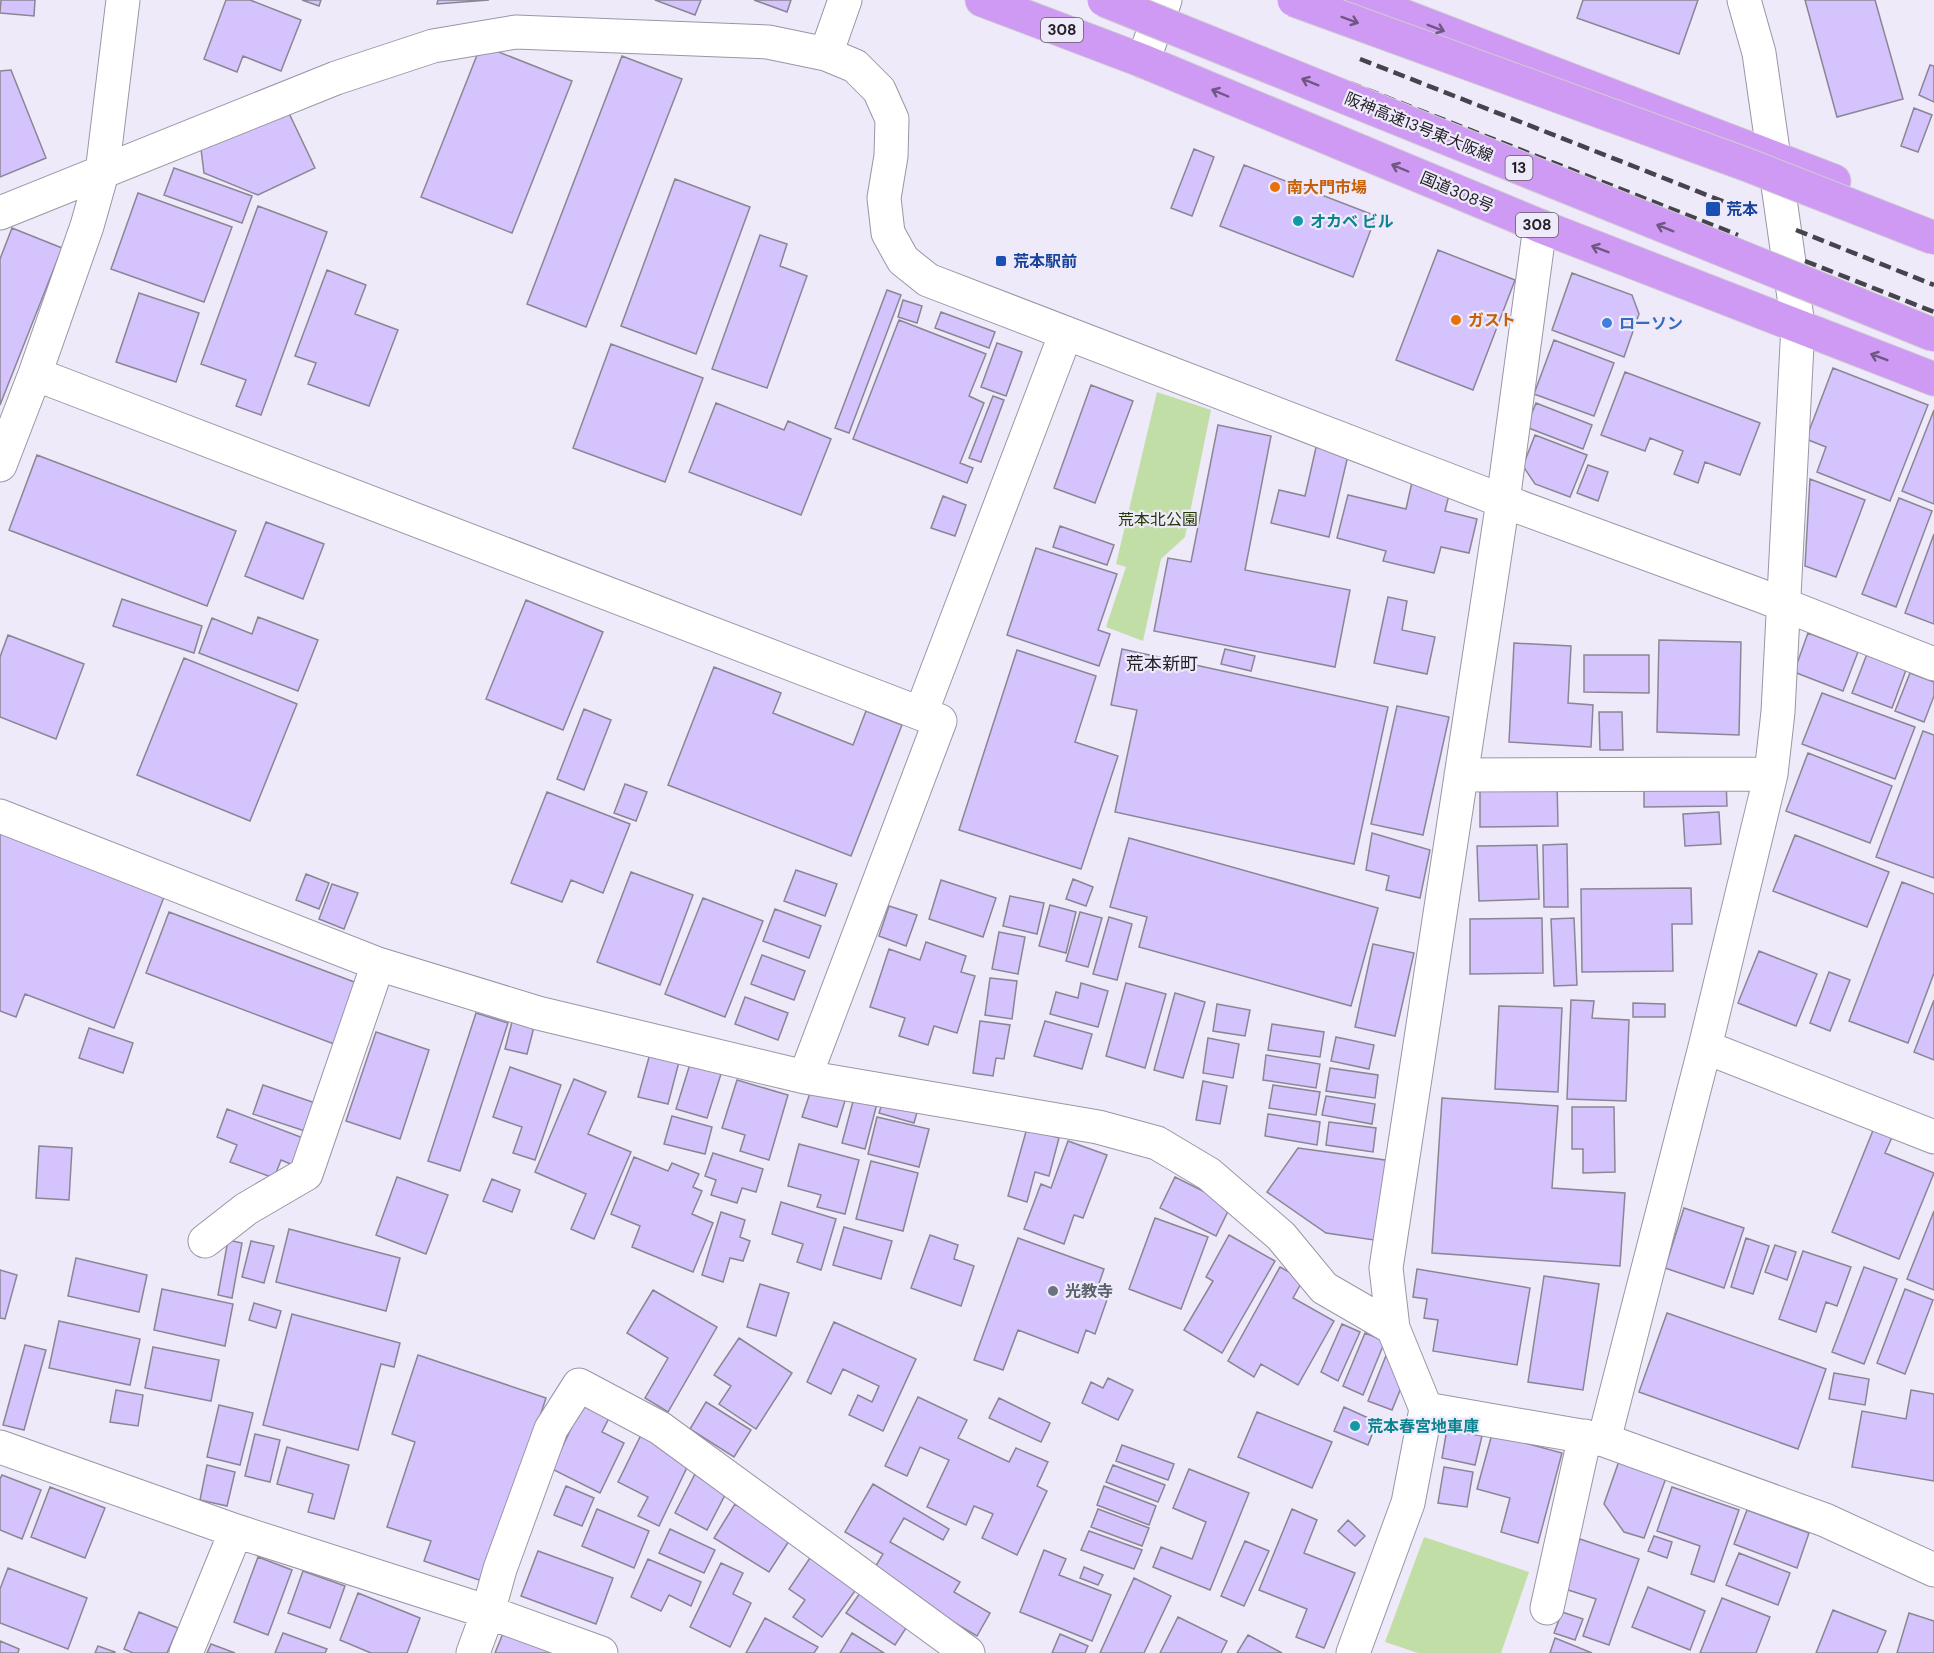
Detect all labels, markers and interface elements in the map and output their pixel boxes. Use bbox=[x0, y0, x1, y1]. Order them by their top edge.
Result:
one-way arrow bbox=[1340, 15, 1358, 26]
road number: 308 bbox=[1041, 18, 1083, 42]
one-way arrow bbox=[1426, 24, 1445, 35]
one-way arrow bbox=[1301, 76, 1320, 87]
one-way arrow bbox=[1211, 87, 1229, 98]
street label: 阪神高速13号東大阪線 bbox=[1342, 88, 1496, 166]
road number: 13 bbox=[1506, 156, 1532, 180]
one-way arrow bbox=[1391, 162, 1409, 173]
street label: 国道308号 bbox=[1417, 167, 1497, 217]
place label: 南大門市場 bbox=[1287, 177, 1367, 198]
marker: 南大門市場 bbox=[1268, 180, 1282, 194]
place label: 荒本 bbox=[1726, 199, 1758, 220]
marker: 荒本 bbox=[1704, 200, 1722, 218]
place label: オカベ ビル bbox=[1310, 211, 1394, 232]
road number: 308 bbox=[1516, 213, 1558, 237]
marker: オカベ ビル bbox=[1291, 214, 1305, 228]
one-way arrow bbox=[1656, 222, 1675, 233]
one-way arrow bbox=[1591, 243, 1610, 254]
place label: 荒本駅前 bbox=[1013, 251, 1077, 272]
marker: 荒本駅前 bbox=[994, 254, 1008, 268]
place label: ガスト bbox=[1468, 310, 1516, 331]
marker: ガスト bbox=[1449, 313, 1463, 327]
place label: ローソン bbox=[1619, 313, 1683, 334]
marker: ローソン bbox=[1600, 316, 1614, 330]
one-way arrow bbox=[1871, 351, 1889, 362]
park label: 荒本北公園 bbox=[1118, 509, 1198, 530]
district label: 荒本新町 bbox=[1126, 652, 1198, 676]
place label: 光教寺 bbox=[1065, 1281, 1113, 1302]
marker: 光教寺 bbox=[1046, 1284, 1060, 1298]
place label: 荒本春宮地車庫 bbox=[1367, 1416, 1479, 1437]
marker: 荒本春宮地車庫 bbox=[1348, 1419, 1362, 1433]

